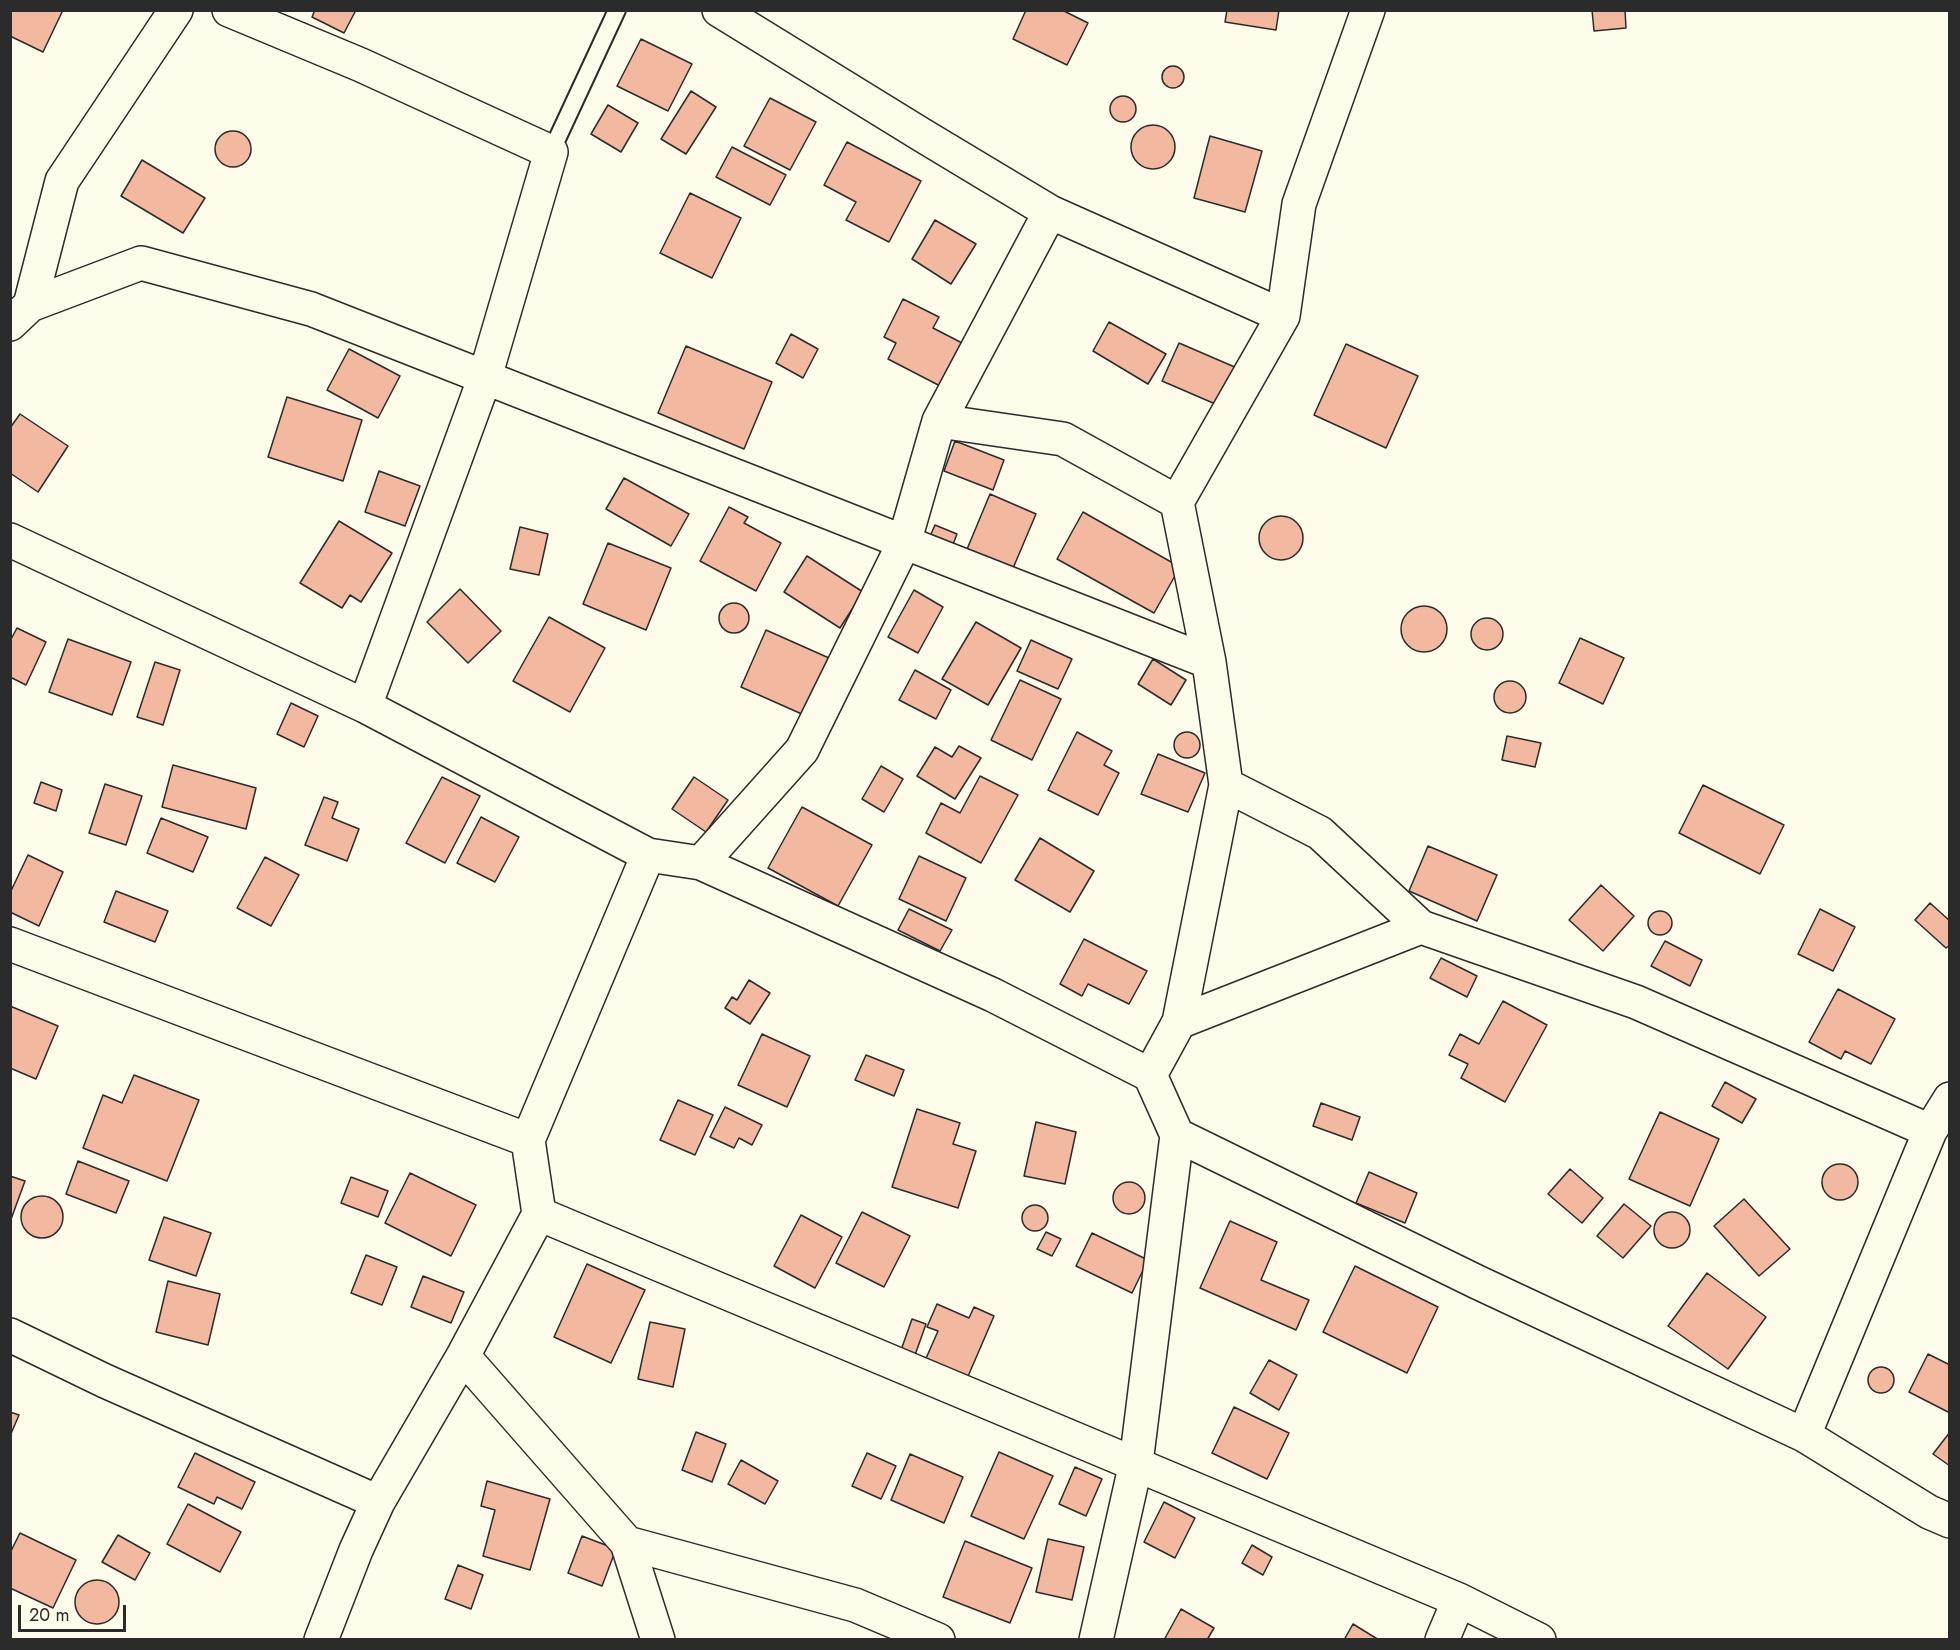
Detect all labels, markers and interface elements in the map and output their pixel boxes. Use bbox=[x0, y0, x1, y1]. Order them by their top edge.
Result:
scale bar bbox=[21, 1593, 129, 1631]
text: 20 m bbox=[29, 1602, 69, 1628]

